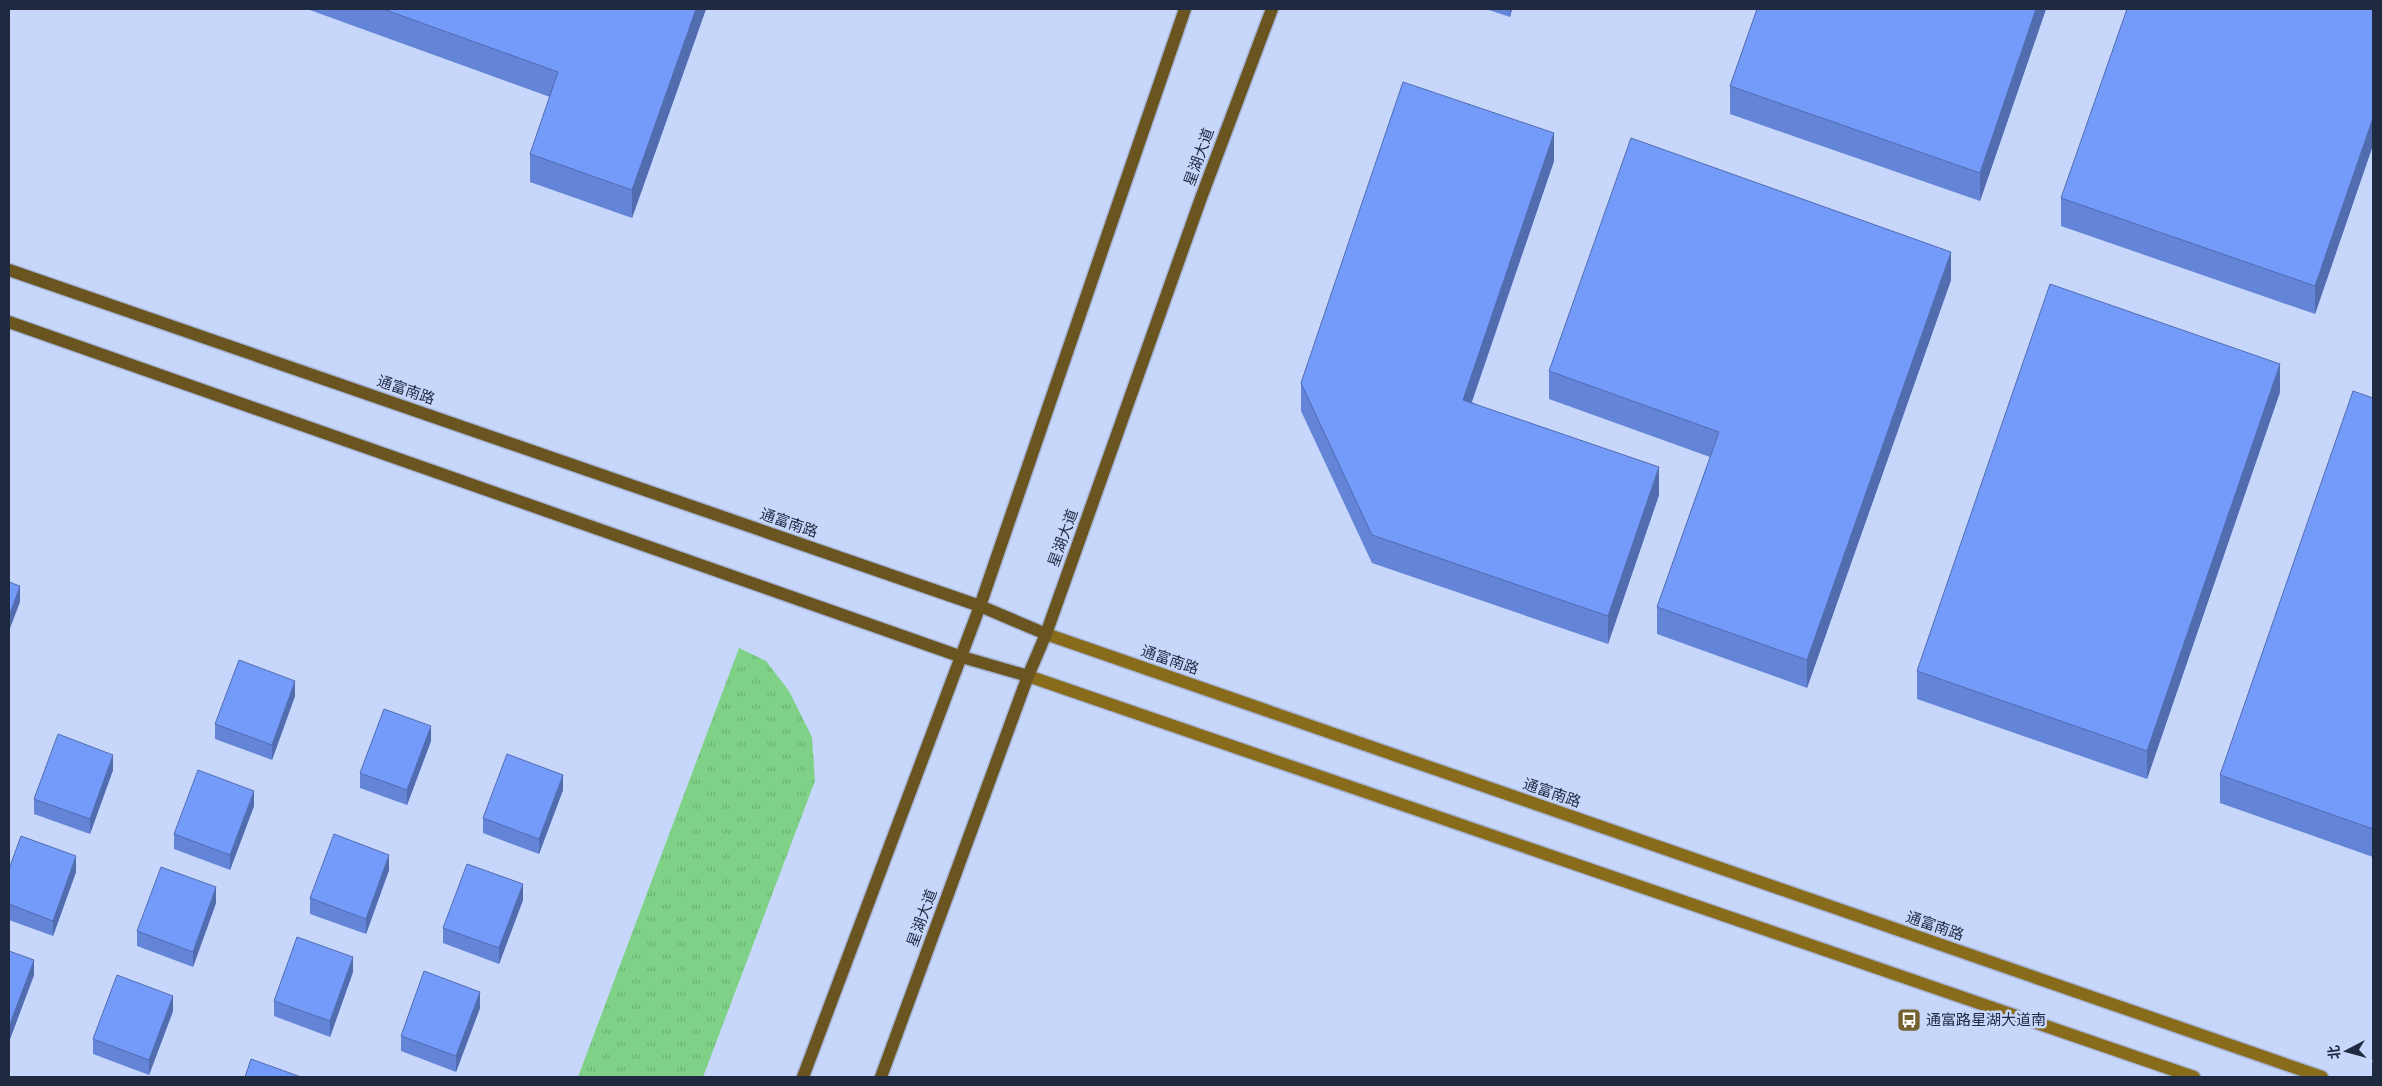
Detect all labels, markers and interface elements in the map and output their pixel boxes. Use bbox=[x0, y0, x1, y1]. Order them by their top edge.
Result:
street label: 星湖大道 bbox=[1179, 125, 1219, 189]
street label: 通富南路 bbox=[374, 371, 438, 409]
street label: 通富南路 bbox=[757, 504, 821, 542]
street label: 星湖大道 bbox=[1043, 506, 1083, 570]
street label: 通富南路 bbox=[1138, 641, 1202, 679]
street label: 通富南路 bbox=[1520, 774, 1584, 812]
street label: 星湖大道 bbox=[902, 886, 942, 950]
street label: 通富南路 bbox=[1903, 907, 1967, 945]
bus stop icon: 通富路星湖大道南 bbox=[1896, 1007, 1922, 1033]
place label: 通富路星湖大道南 bbox=[1926, 1010, 2046, 1030]
north arrow bbox=[2322, 1026, 2372, 1076]
text: 北 bbox=[2324, 1044, 2345, 1060]

